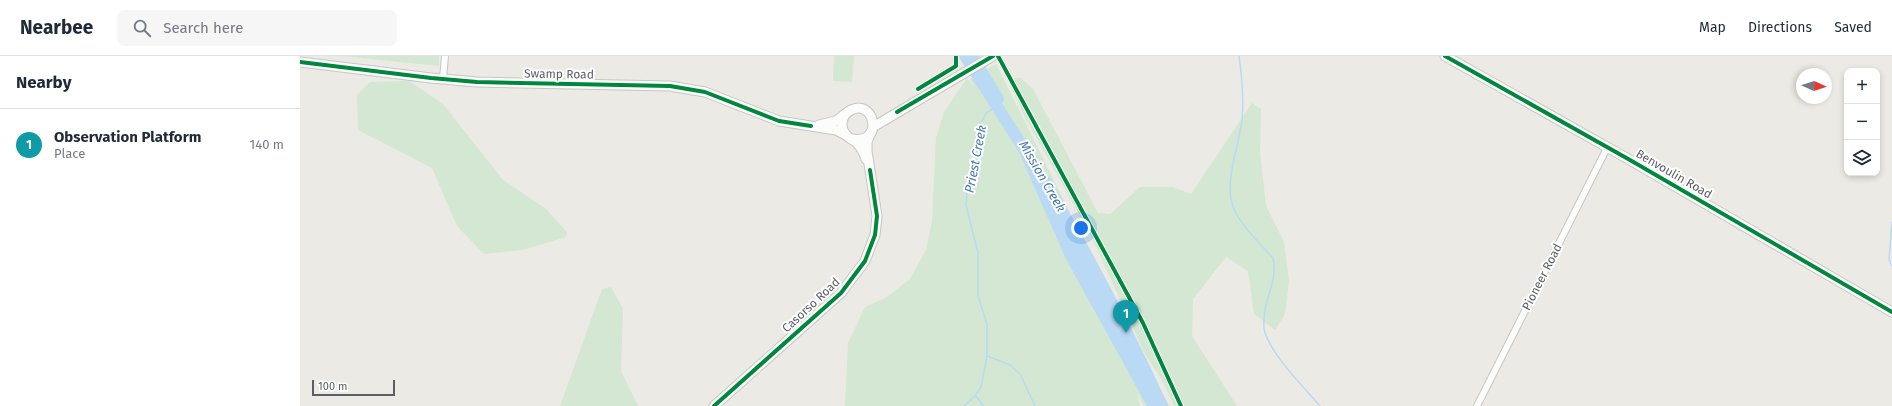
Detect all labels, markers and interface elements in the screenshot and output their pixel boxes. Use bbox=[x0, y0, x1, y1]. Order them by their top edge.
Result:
search box bbox=[117, 10, 397, 46]
text: Nearbee bbox=[20, 16, 93, 39]
icon: search bbox=[131, 17, 153, 39]
text: Search here bbox=[163, 19, 243, 37]
text: Map bbox=[1699, 19, 1726, 36]
text: Directions bbox=[1748, 19, 1812, 36]
text: Saved bbox=[1834, 19, 1872, 36]
street label: Swamp Road bbox=[524, 66, 594, 82]
north arrow bbox=[1796, 68, 1832, 104]
map controls bbox=[1844, 68, 1880, 176]
button: + bbox=[1844, 68, 1880, 104]
text: Nearby bbox=[16, 72, 71, 93]
button: − bbox=[1844, 104, 1880, 140]
water label: Priest Creek bbox=[962, 124, 989, 194]
text: Observation Platform bbox=[54, 128, 201, 146]
text: 1 bbox=[26, 137, 32, 152]
text: 140 m bbox=[250, 137, 284, 152]
water label: Mission Creek bbox=[1016, 138, 1069, 214]
button: layers bbox=[1844, 140, 1880, 176]
text: Place bbox=[54, 146, 85, 161]
street label: Benvoulin Road bbox=[1634, 147, 1714, 201]
your location bbox=[1071, 218, 1091, 238]
street label: Pioneer Road bbox=[1519, 241, 1565, 313]
street label: Casorso Road bbox=[779, 275, 843, 335]
pin: 1 bbox=[1113, 300, 1139, 333]
scale bar bbox=[312, 378, 395, 397]
text: 100 m bbox=[318, 380, 347, 393]

